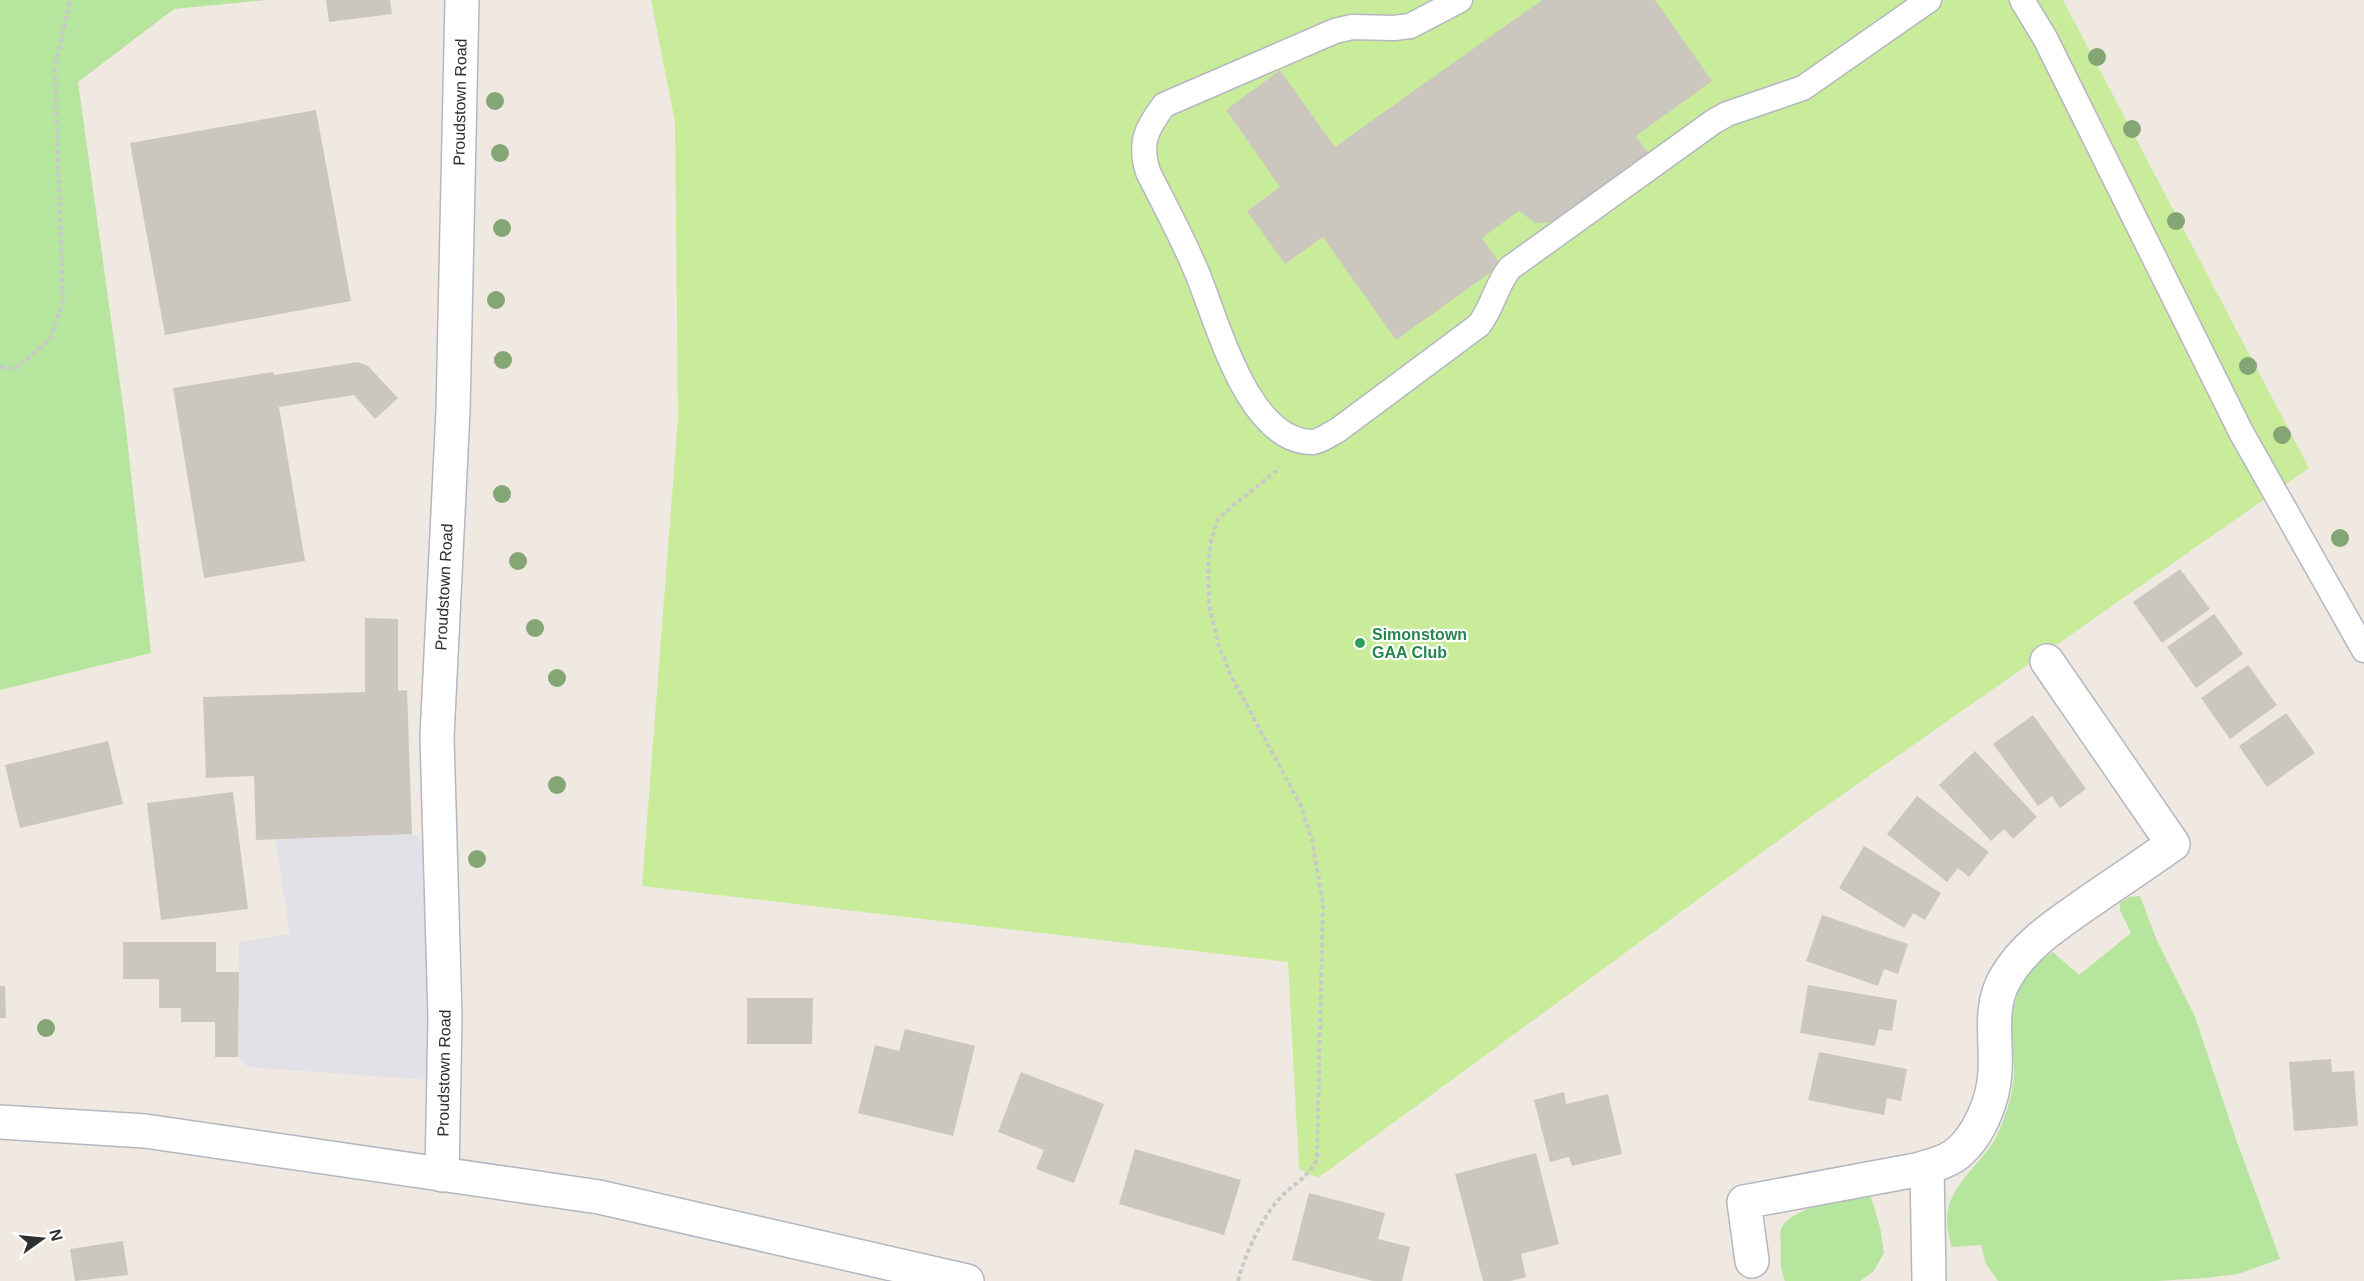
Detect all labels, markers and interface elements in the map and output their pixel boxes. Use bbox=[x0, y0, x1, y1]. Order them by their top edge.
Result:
street label: Proudstown Road bbox=[450, 38, 470, 166]
street label: Proudstown Road bbox=[432, 523, 456, 651]
place label: Simonstown GAA Club bbox=[1372, 626, 1467, 661]
marker: Simonstown GAA Club bbox=[1353, 636, 1367, 650]
street label: Proudstown Road bbox=[434, 1009, 454, 1137]
north arrow bbox=[12, 1209, 72, 1269]
text: N bbox=[46, 1227, 66, 1243]

